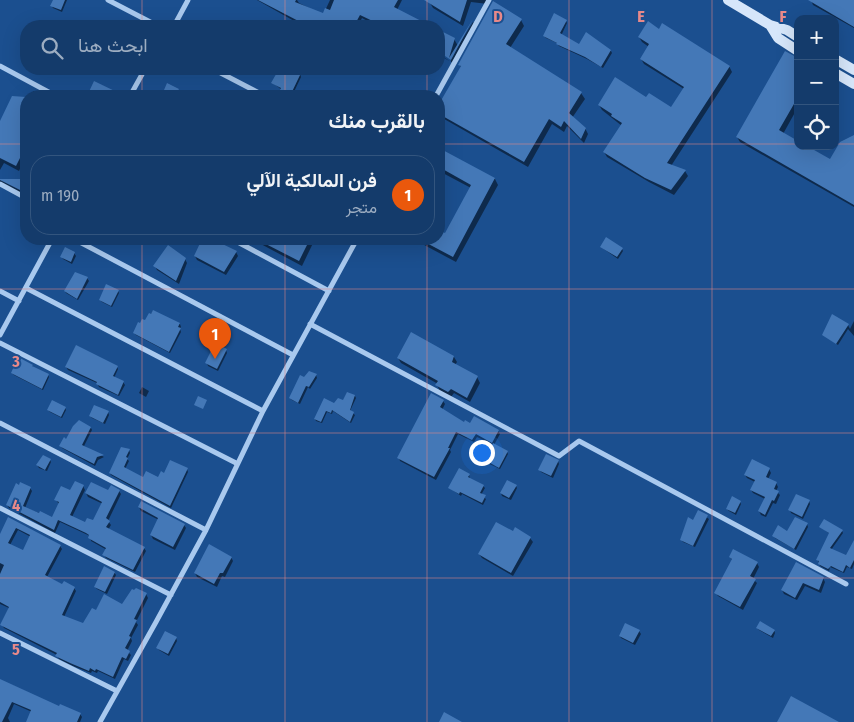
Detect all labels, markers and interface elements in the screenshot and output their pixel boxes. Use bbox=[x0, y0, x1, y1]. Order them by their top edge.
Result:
text: D bbox=[493, 7, 503, 26]
text: E bbox=[637, 7, 645, 26]
text: F bbox=[779, 7, 787, 26]
map controls bbox=[794, 15, 839, 150]
button: + bbox=[794, 15, 839, 60]
search box bbox=[20, 20, 445, 75]
icon: search bbox=[38, 34, 66, 62]
text: ابحث هنا bbox=[78, 34, 148, 57]
button: − bbox=[794, 60, 839, 105]
button: locate bbox=[794, 105, 839, 150]
text: بالقرب منك bbox=[328, 108, 425, 134]
text: فرن المالكية الآلي bbox=[246, 169, 377, 192]
text: 190 m bbox=[41, 186, 79, 205]
text: 1 bbox=[405, 186, 411, 205]
text: متجر bbox=[346, 198, 377, 217]
pin: 1 bbox=[199, 318, 231, 359]
text: 3 bbox=[11, 352, 20, 371]
your location bbox=[469, 440, 495, 466]
text: 4 bbox=[12, 496, 20, 515]
text: 5 bbox=[12, 640, 20, 659]

